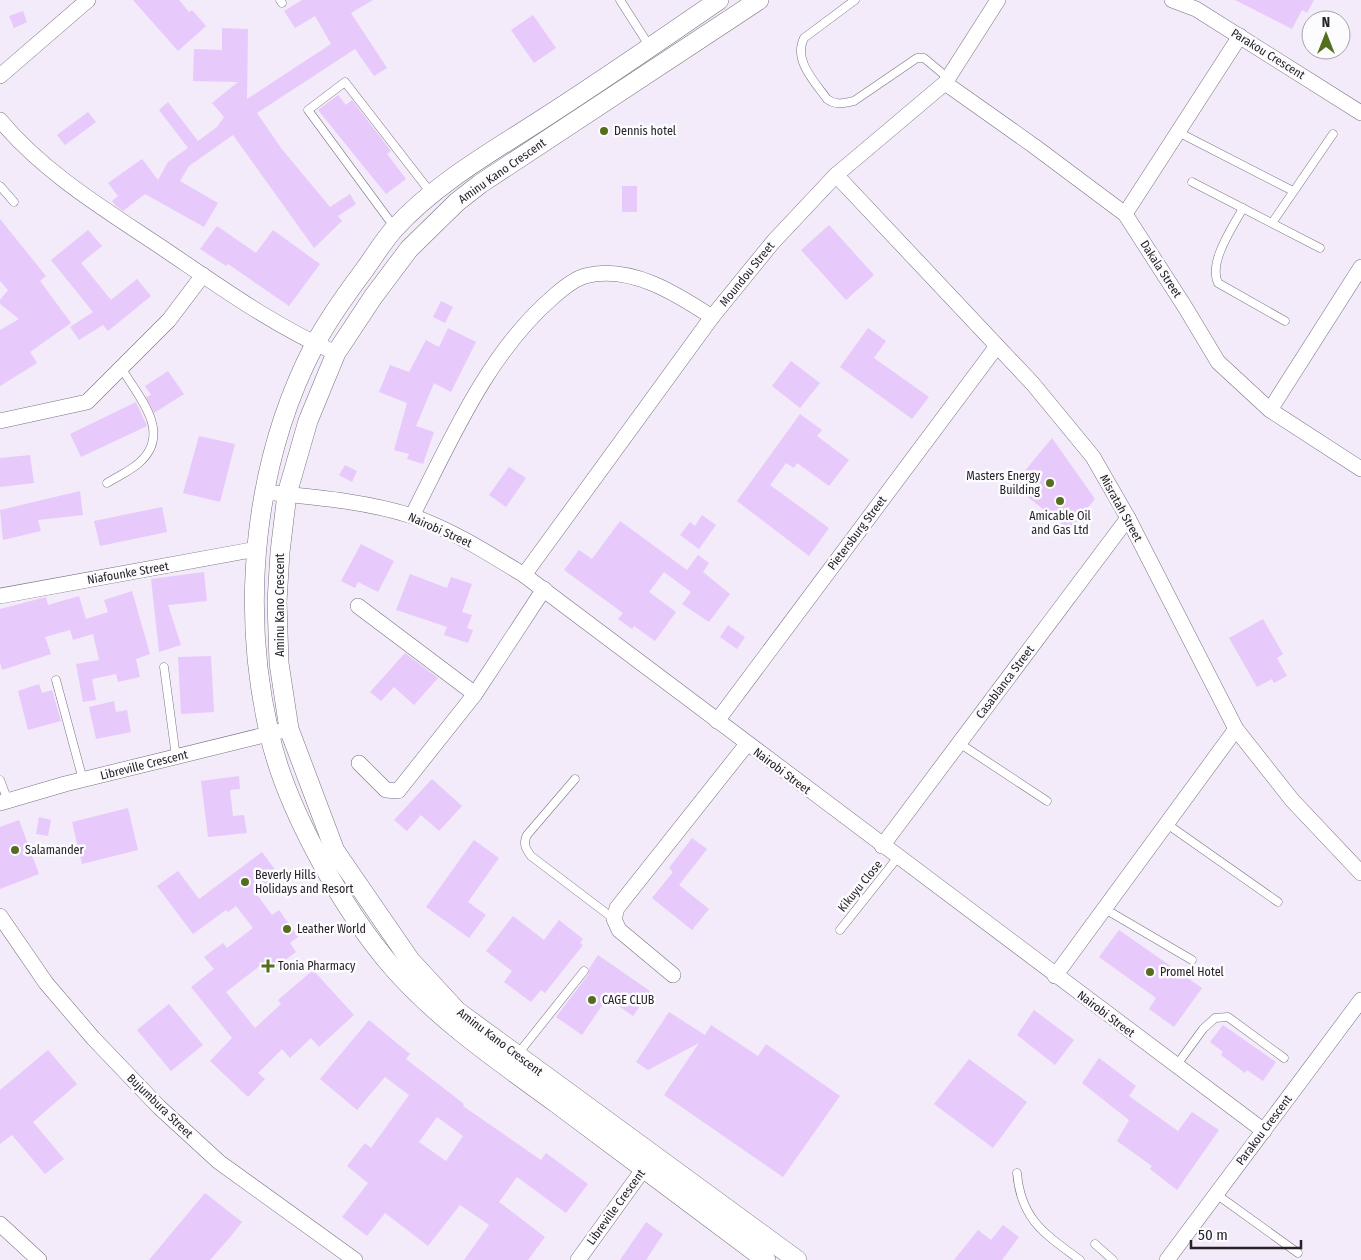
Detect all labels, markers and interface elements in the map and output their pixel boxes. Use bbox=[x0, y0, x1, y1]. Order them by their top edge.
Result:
north arrow bbox=[1301, 10, 1351, 60]
text: N bbox=[1322, 14, 1330, 31]
street label: Parakou Crescent bbox=[1229, 26, 1307, 82]
place label: Dennis hotel bbox=[614, 124, 676, 138]
marker: Dennis hotel bbox=[598, 125, 610, 137]
street label: Aminu Kano Crescent bbox=[456, 136, 548, 206]
street label: Dakala Street bbox=[1137, 238, 1185, 300]
street label: Moundou Street bbox=[717, 239, 777, 309]
place label: Masters Energy Building bbox=[966, 469, 1041, 497]
street label: Misratah Street bbox=[1097, 472, 1145, 544]
marker: Masters Energy Building bbox=[1044, 477, 1056, 489]
street label: Pietersburg Street bbox=[825, 493, 889, 573]
marker: Amicable Oil and Gas Ltd bbox=[1054, 495, 1066, 507]
place label: Amicable Oil and Gas Ltd bbox=[1029, 509, 1091, 537]
street label: Nairobi Street bbox=[406, 510, 474, 550]
street label: Aminu Kano Crescent bbox=[273, 553, 287, 657]
street label: Niafounke Street bbox=[86, 559, 170, 587]
street label: Casablanca Street bbox=[973, 643, 1037, 721]
street label: Nairobi Street bbox=[751, 745, 813, 797]
street label: Libreville Crescent bbox=[99, 747, 189, 783]
place label: Salamander bbox=[25, 843, 84, 857]
marker: Salamander bbox=[9, 844, 21, 856]
street label: Kikuyu Close bbox=[835, 857, 885, 915]
place label: Beverly Hills Holidays and Resort bbox=[255, 868, 353, 896]
marker: Beverly Hills Holidays and Resort bbox=[239, 876, 251, 888]
place label: Leather World bbox=[297, 922, 366, 936]
marker: Leather World bbox=[281, 923, 293, 935]
place label: Tonia Pharmacy bbox=[278, 959, 356, 973]
marker: Tonia Pharmacy bbox=[262, 960, 274, 972]
place label: Promel Hotel bbox=[1160, 965, 1224, 979]
marker: Promel Hotel bbox=[1144, 966, 1156, 978]
street label: Nairobi Street bbox=[1075, 988, 1137, 1040]
place label: CAGE CLUB bbox=[602, 993, 655, 1007]
marker: CAGE CLUB bbox=[586, 994, 598, 1006]
street label: Aminu Kano Crescent bbox=[454, 1005, 546, 1079]
street label: Bujumbura Street bbox=[124, 1071, 196, 1141]
street label: Parakou Crescent bbox=[1233, 1092, 1295, 1168]
street label: Libreville Crescent bbox=[584, 1167, 648, 1247]
scale bar bbox=[1191, 1218, 1301, 1250]
text: 50 m bbox=[1198, 1226, 1228, 1244]

